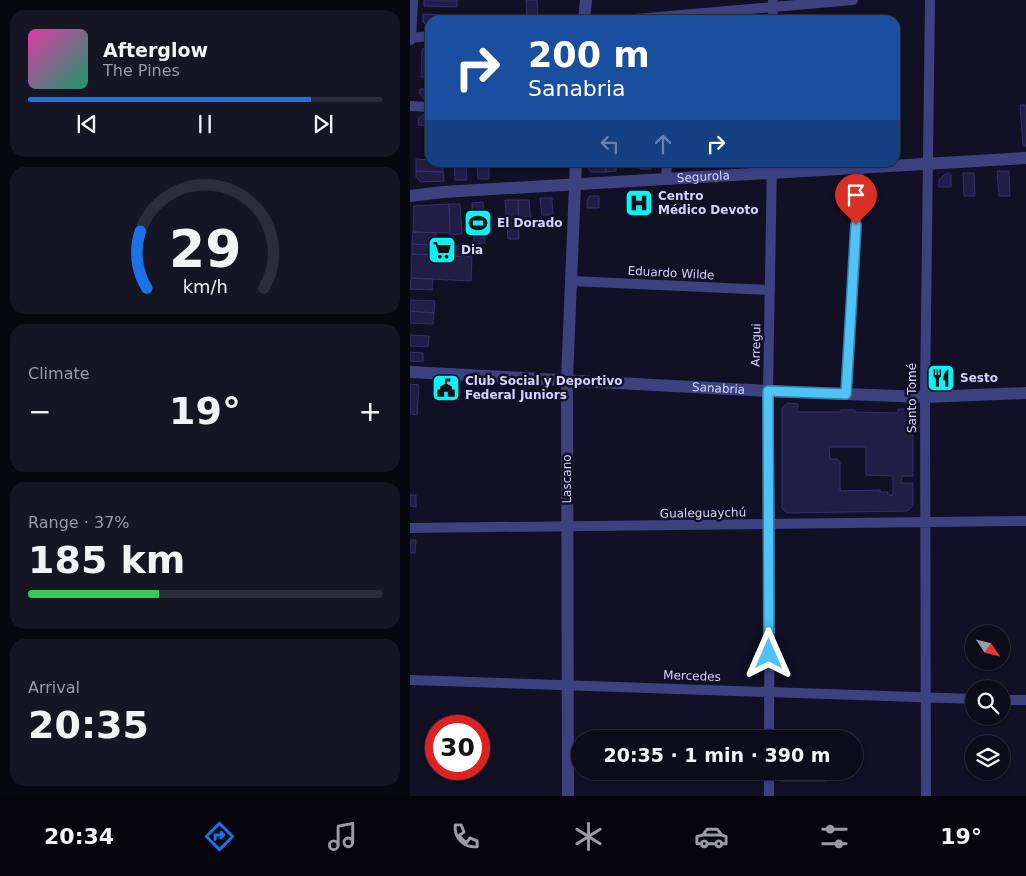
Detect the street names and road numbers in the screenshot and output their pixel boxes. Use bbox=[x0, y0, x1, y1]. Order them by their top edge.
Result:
street label: Segurola bbox=[676, 168, 730, 185]
street label: Eduardo Wilde bbox=[627, 264, 715, 282]
street label: Arregui bbox=[749, 323, 763, 367]
street label: Santo Tomé bbox=[905, 363, 919, 433]
street label: Sanabria bbox=[692, 380, 746, 397]
street label: Lascano bbox=[560, 454, 574, 504]
street label: Gualeguaychú bbox=[660, 505, 746, 521]
street label: Mercedes bbox=[663, 668, 721, 684]

